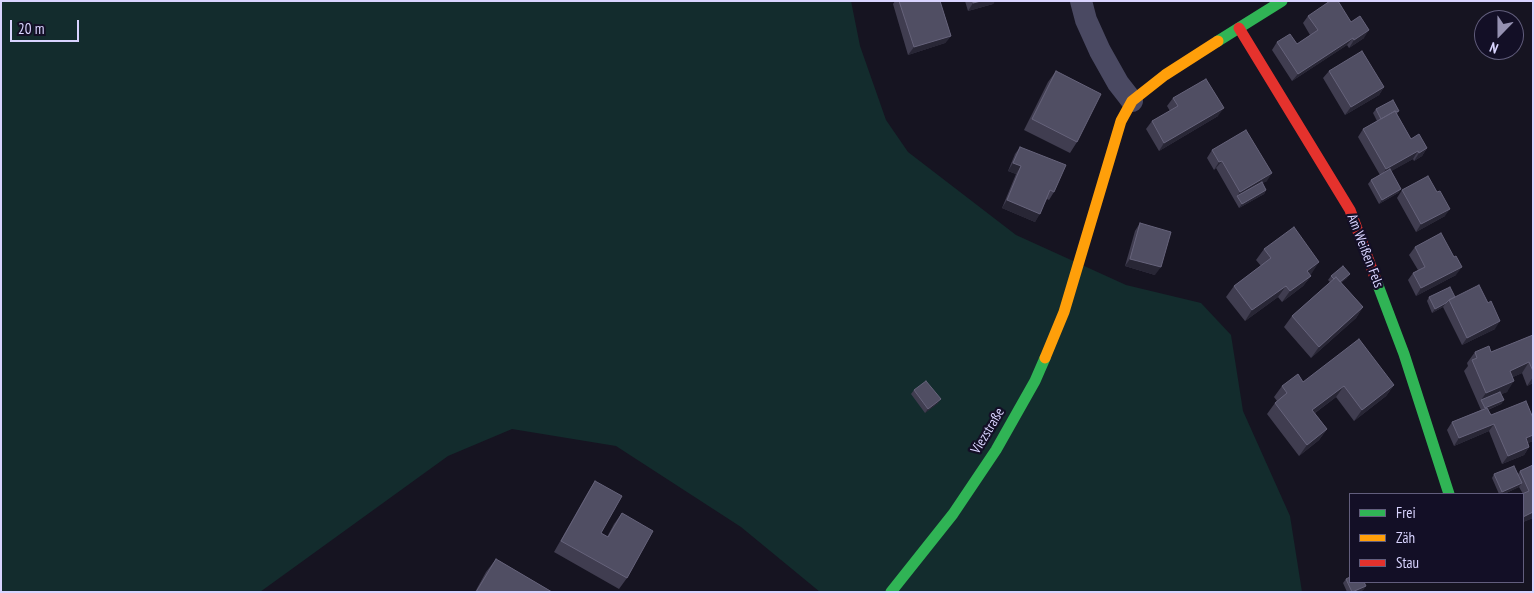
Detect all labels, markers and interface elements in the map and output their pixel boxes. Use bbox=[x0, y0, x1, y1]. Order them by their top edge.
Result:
scale bar bbox=[12, 10, 81, 42]
north arrow bbox=[1474, 10, 1524, 60]
text: 20 m bbox=[18, 19, 44, 38]
text: N bbox=[1487, 38, 1501, 58]
street label: Am Weißen Fels bbox=[1343, 212, 1387, 290]
street label: Viezstraße bbox=[968, 405, 1008, 457]
legend bbox=[1349, 493, 1524, 583]
text: Frei bbox=[1396, 503, 1416, 522]
text: Zäh bbox=[1396, 528, 1415, 547]
text: Stau bbox=[1396, 553, 1419, 572]

